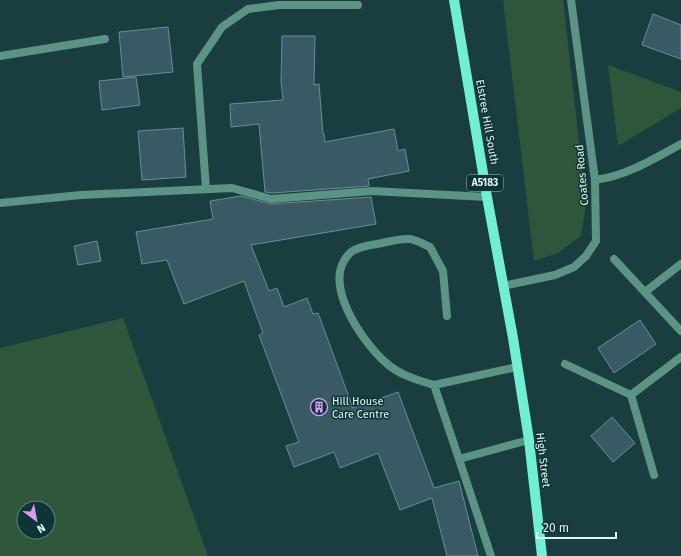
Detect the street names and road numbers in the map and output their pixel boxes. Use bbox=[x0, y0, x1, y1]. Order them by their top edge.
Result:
street label: Elstree Hill South bbox=[473, 78, 501, 166]
street label: Coates Road bbox=[573, 144, 591, 206]
road number: A5183 bbox=[467, 175, 503, 191]
street label: High Street bbox=[533, 432, 553, 488]

